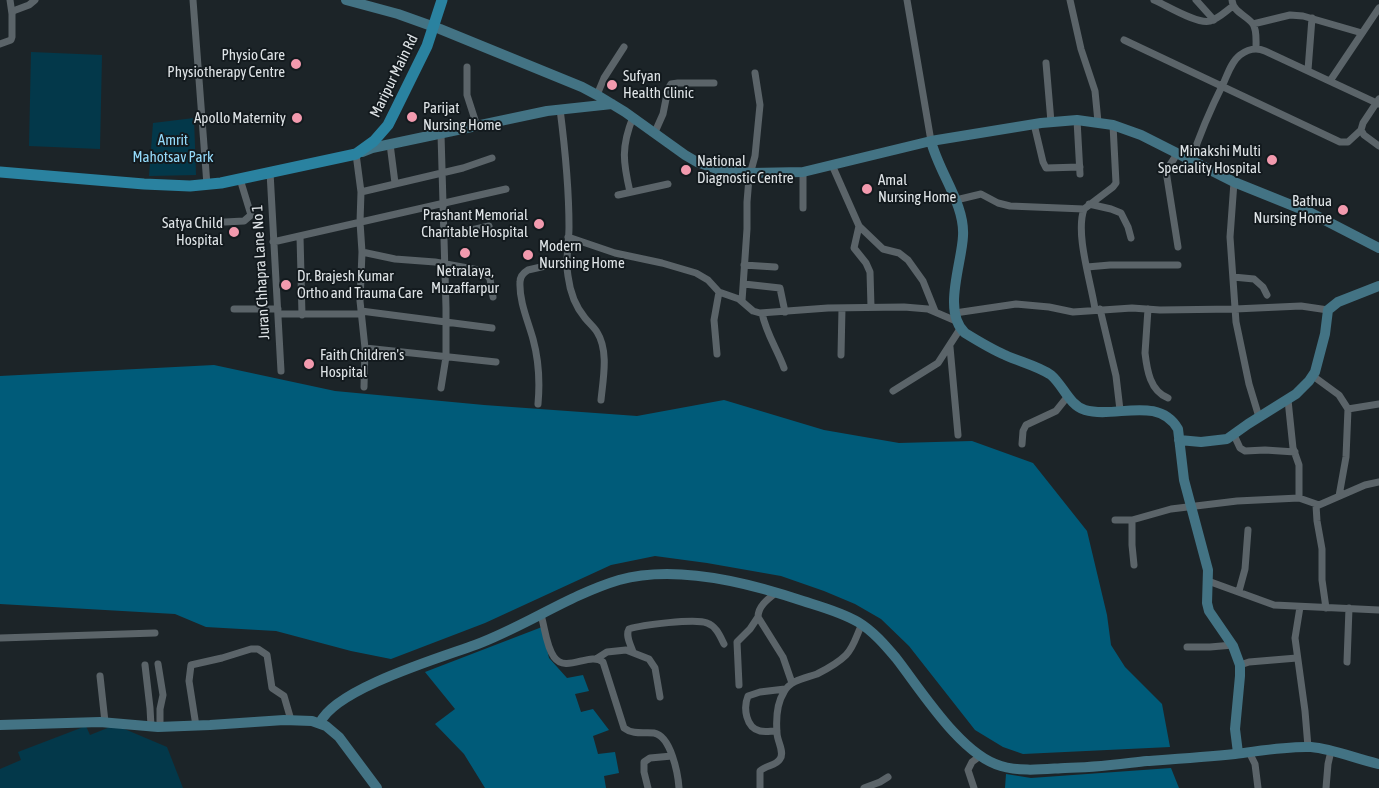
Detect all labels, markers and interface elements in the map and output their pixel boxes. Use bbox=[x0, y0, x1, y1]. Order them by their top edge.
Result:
street label: Maripur Main Rd bbox=[366, 32, 422, 120]
place label: Physio Care Physiotherapy Centre bbox=[167, 46, 285, 81]
marker: Physio Care Physiotherapy Centre bbox=[289, 57, 303, 71]
place label: Sufyan Health Clinic bbox=[623, 67, 694, 102]
marker: Sufyan Health Clinic bbox=[605, 78, 619, 92]
place label: Parijat Nursing Home bbox=[423, 99, 501, 134]
place label: Apollo Maternity bbox=[194, 109, 286, 127]
marker: Parijat Nursing Home bbox=[405, 110, 419, 124]
marker: Apollo Maternity bbox=[290, 111, 304, 125]
park label: Amrit Mahotsav Park bbox=[132, 131, 214, 166]
place label: Minakshi Multi Speciality Hospital bbox=[1158, 142, 1261, 177]
place label: National Diagnostic Centre bbox=[697, 152, 794, 187]
marker: Minakshi Multi Speciality Hospital bbox=[1265, 153, 1279, 167]
marker: National Diagnostic Centre bbox=[679, 163, 693, 177]
place label: Amal Nursing Home bbox=[878, 171, 956, 206]
marker: Amal Nursing Home bbox=[860, 182, 874, 196]
place label: Bathua Nursing Home bbox=[1254, 192, 1332, 227]
marker: Bathua Nursing Home bbox=[1336, 203, 1350, 217]
street label: Juran Chhapra Lane No 1 bbox=[248, 204, 274, 340]
place label: Prashant Memorial Charitable Hospital bbox=[421, 206, 528, 241]
place label: Satya Child Hospital bbox=[162, 214, 223, 249]
marker: Prashant Memorial Charitable Hospital bbox=[532, 217, 546, 231]
marker: Satya Child Hospital bbox=[227, 225, 241, 239]
place label: Modern Nurshing Home bbox=[539, 237, 625, 272]
marker: Netralaya, Muzaffarpur bbox=[458, 246, 472, 260]
marker: Modern Nurshing Home bbox=[521, 248, 535, 262]
place label: Netralaya, Muzaffarpur bbox=[431, 262, 499, 297]
place label: Dr. Brajesh Kumar Ortho and Trauma Care bbox=[297, 267, 423, 302]
marker: Dr. Brajesh Kumar Ortho and Trauma Care bbox=[279, 278, 293, 292]
place label: Faith Children's Hospital bbox=[320, 346, 404, 381]
marker: Faith Children's Hospital bbox=[302, 357, 316, 371]

